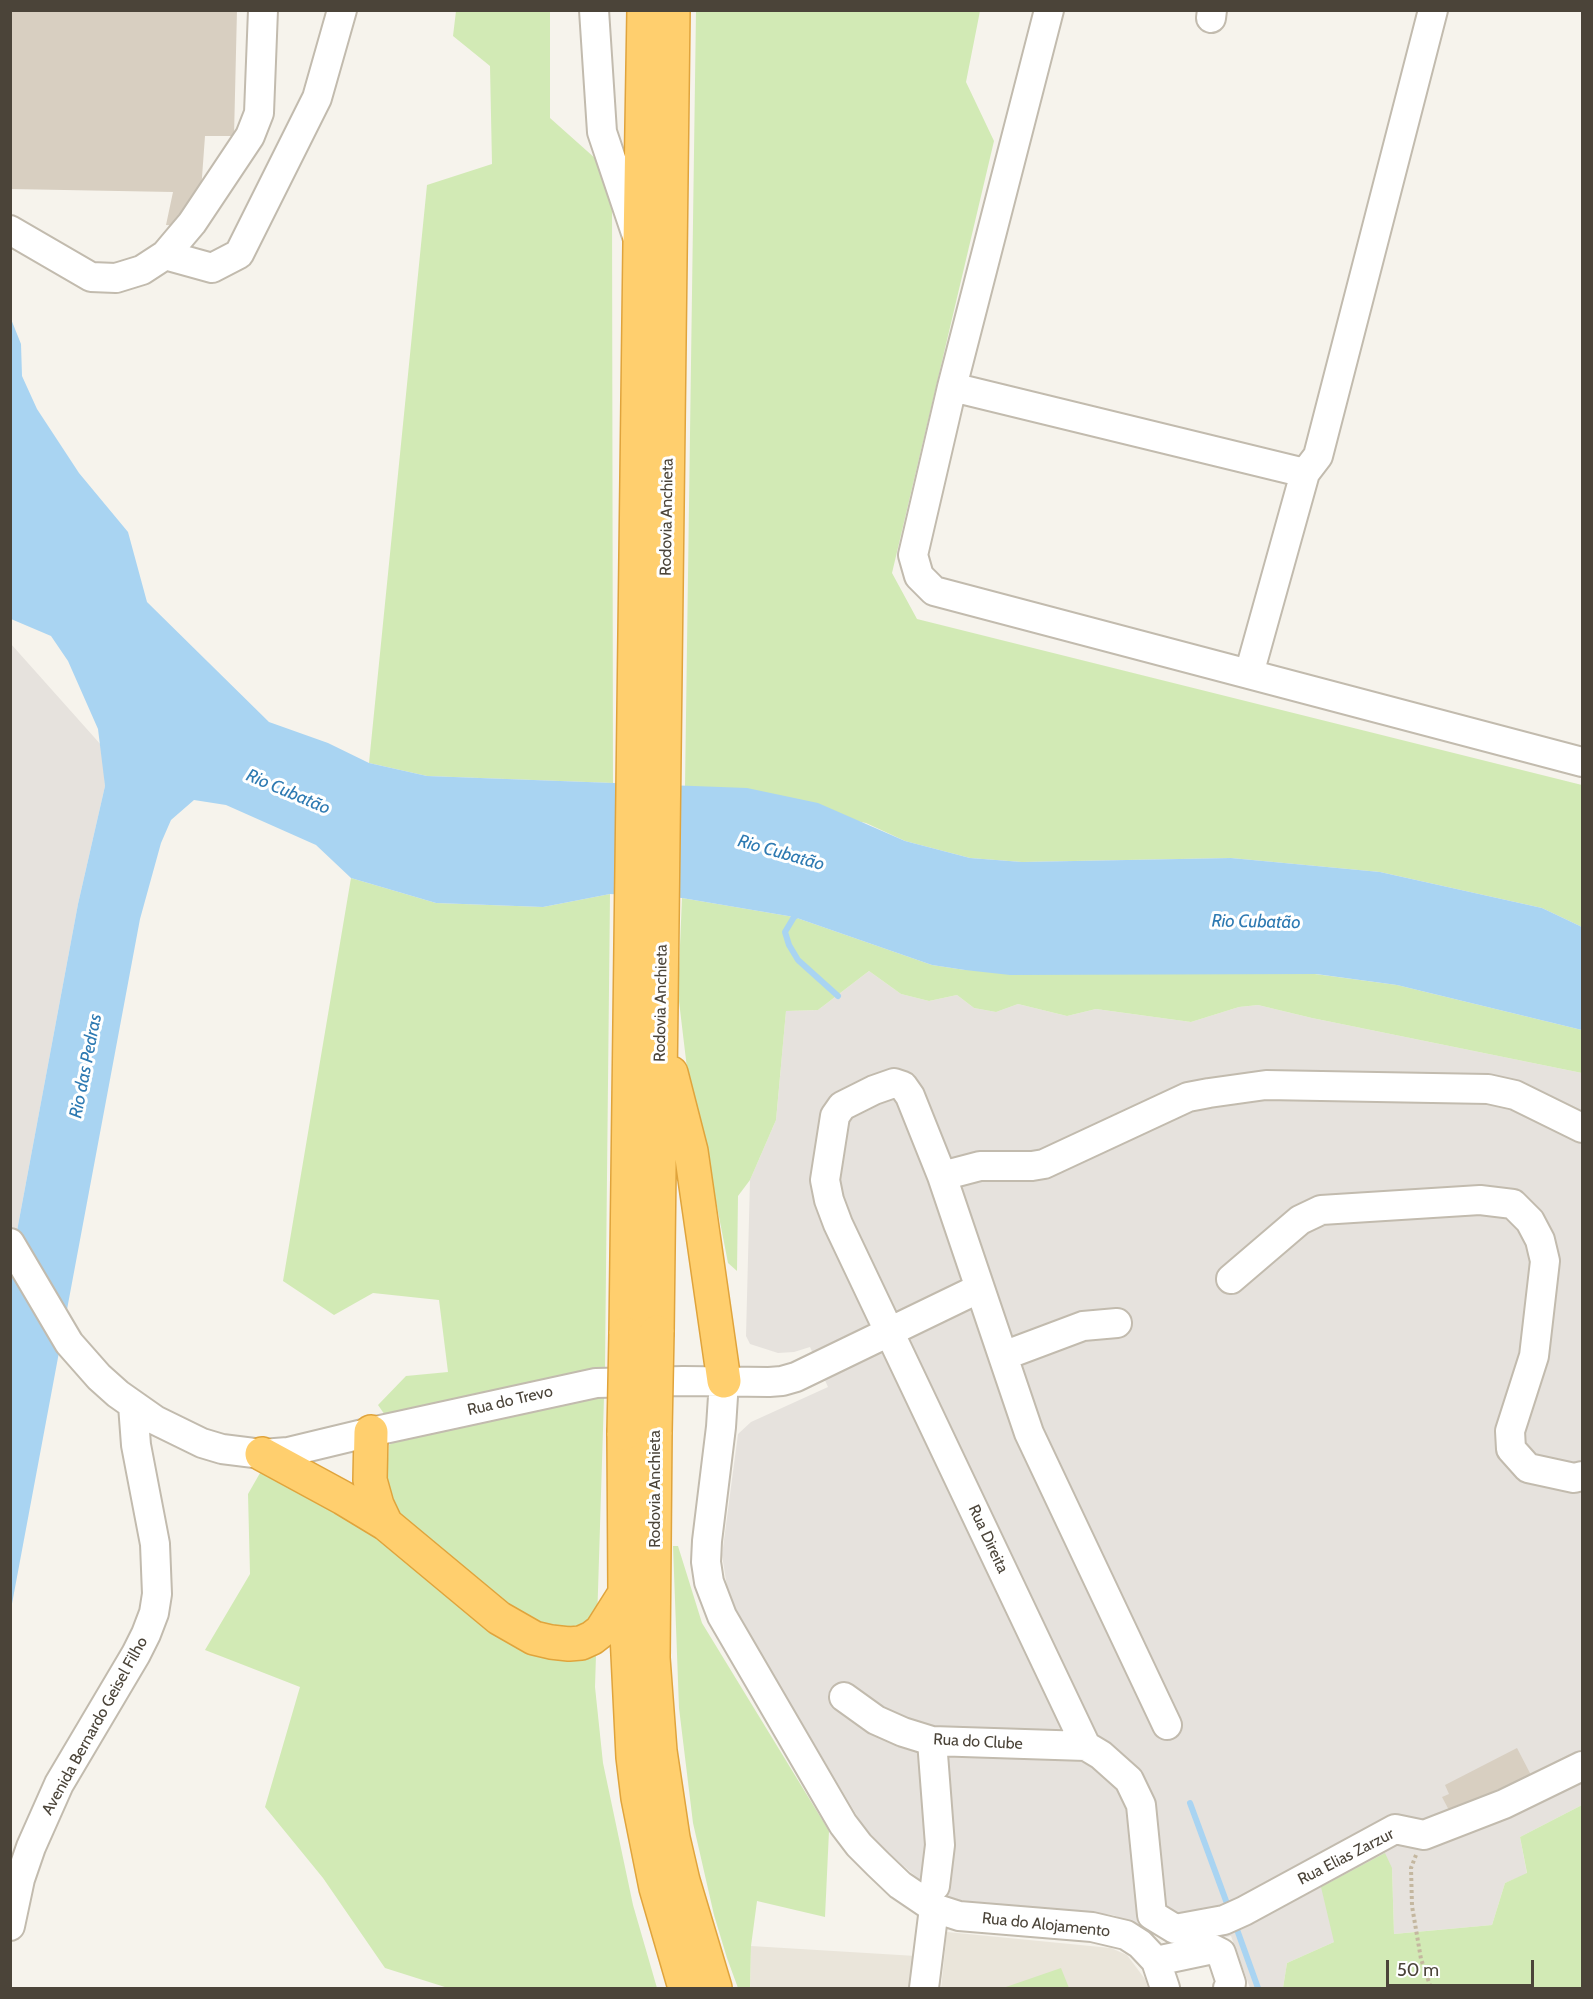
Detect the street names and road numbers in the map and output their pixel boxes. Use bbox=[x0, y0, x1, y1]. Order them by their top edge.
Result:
street label: Rodovia Anchieta bbox=[656, 458, 678, 576]
street label: Rodovia Anchieta bbox=[650, 944, 672, 1062]
street label: Rua do Trevo bbox=[465, 1382, 555, 1420]
street label: Rodovia Anchieta bbox=[645, 1430, 665, 1548]
street label: Rua Direita bbox=[964, 1502, 1012, 1576]
street label: Avenida Bernardo Geisel Filho bbox=[38, 1634, 152, 1818]
street label: Rua do Clube bbox=[933, 1730, 1023, 1754]
street label: Rua Elias Zarzur bbox=[1295, 1825, 1397, 1889]
street label: Rua do Alojamento bbox=[981, 1909, 1111, 1941]

